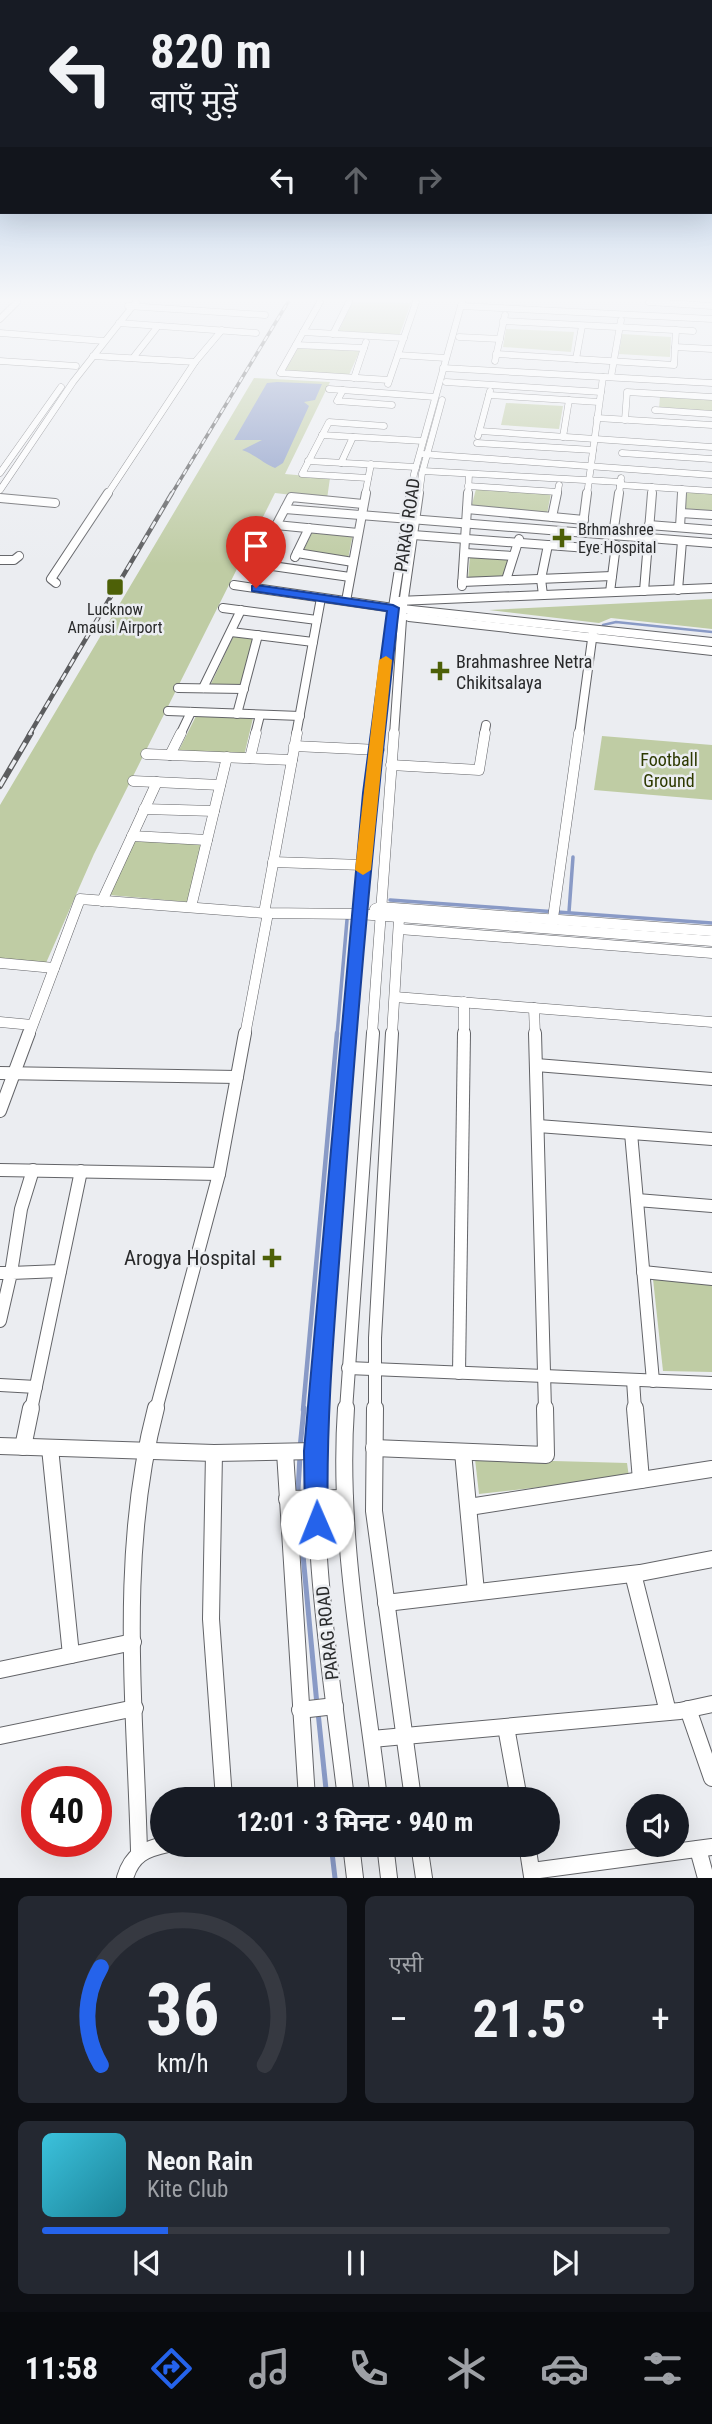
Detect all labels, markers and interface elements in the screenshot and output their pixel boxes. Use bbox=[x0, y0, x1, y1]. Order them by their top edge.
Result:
text: 820 m bbox=[150, 23, 272, 80]
icon: left bbox=[35, 28, 126, 119]
text: बाएँ मुड़ें bbox=[150, 82, 238, 120]
icon: left bbox=[264, 161, 302, 199]
icon: ahead bbox=[337, 161, 375, 199]
icon: right bbox=[410, 161, 448, 199]
street label: PARAG ROAD bbox=[390, 477, 424, 573]
pin bbox=[226, 516, 286, 588]
place label: Brhmashree Eye Hospital bbox=[578, 520, 656, 557]
icon: arrive bbox=[237, 527, 275, 565]
marker: Brhmashree Eye Hospital bbox=[552, 528, 572, 548]
marker: Lucknow Amausi Airport bbox=[105, 577, 125, 597]
place label: Lucknow Amausi Airport bbox=[67, 600, 163, 637]
place label: Brahmashree Netra Chikitsalaya bbox=[456, 651, 592, 693]
marker: Brahmashree Netra Chikitsalaya bbox=[430, 661, 450, 681]
park label: Football Ground bbox=[640, 749, 698, 791]
place label: Arogya Hospital bbox=[124, 1246, 256, 1270]
marker: Arogya Hospital bbox=[262, 1248, 282, 1268]
position arrow bbox=[280, 1486, 354, 1560]
street label: PARAG ROAD bbox=[312, 1585, 342, 1681]
speed limit sign: 40 bbox=[21, 1766, 112, 1857]
map controls bbox=[626, 1794, 689, 1857]
button: sound bbox=[626, 1794, 689, 1857]
text: 12:01 · 3 मिनट · 940 m bbox=[237, 1807, 473, 1837]
text: एसी bbox=[389, 1951, 423, 1978]
text: 36 bbox=[146, 1968, 219, 2054]
text: 21.5° bbox=[472, 1989, 587, 2050]
text: − bbox=[389, 1997, 408, 2041]
text: + bbox=[651, 1997, 670, 2041]
text: km/h bbox=[157, 2049, 208, 2078]
text: Neon Rain bbox=[147, 2146, 253, 2176]
text: Kite Club bbox=[147, 2176, 228, 2203]
icon: previous bbox=[128, 2244, 166, 2282]
icon: pause bbox=[337, 2244, 375, 2282]
icon: next bbox=[546, 2244, 584, 2282]
icon: directions bbox=[147, 2344, 196, 2393]
icon: music bbox=[245, 2344, 294, 2393]
icon: phone bbox=[344, 2344, 393, 2393]
icon: climate bbox=[442, 2344, 491, 2393]
icon: car bbox=[540, 2344, 589, 2393]
icon: filters bbox=[638, 2344, 687, 2393]
text: 11:58 bbox=[25, 2349, 98, 2387]

